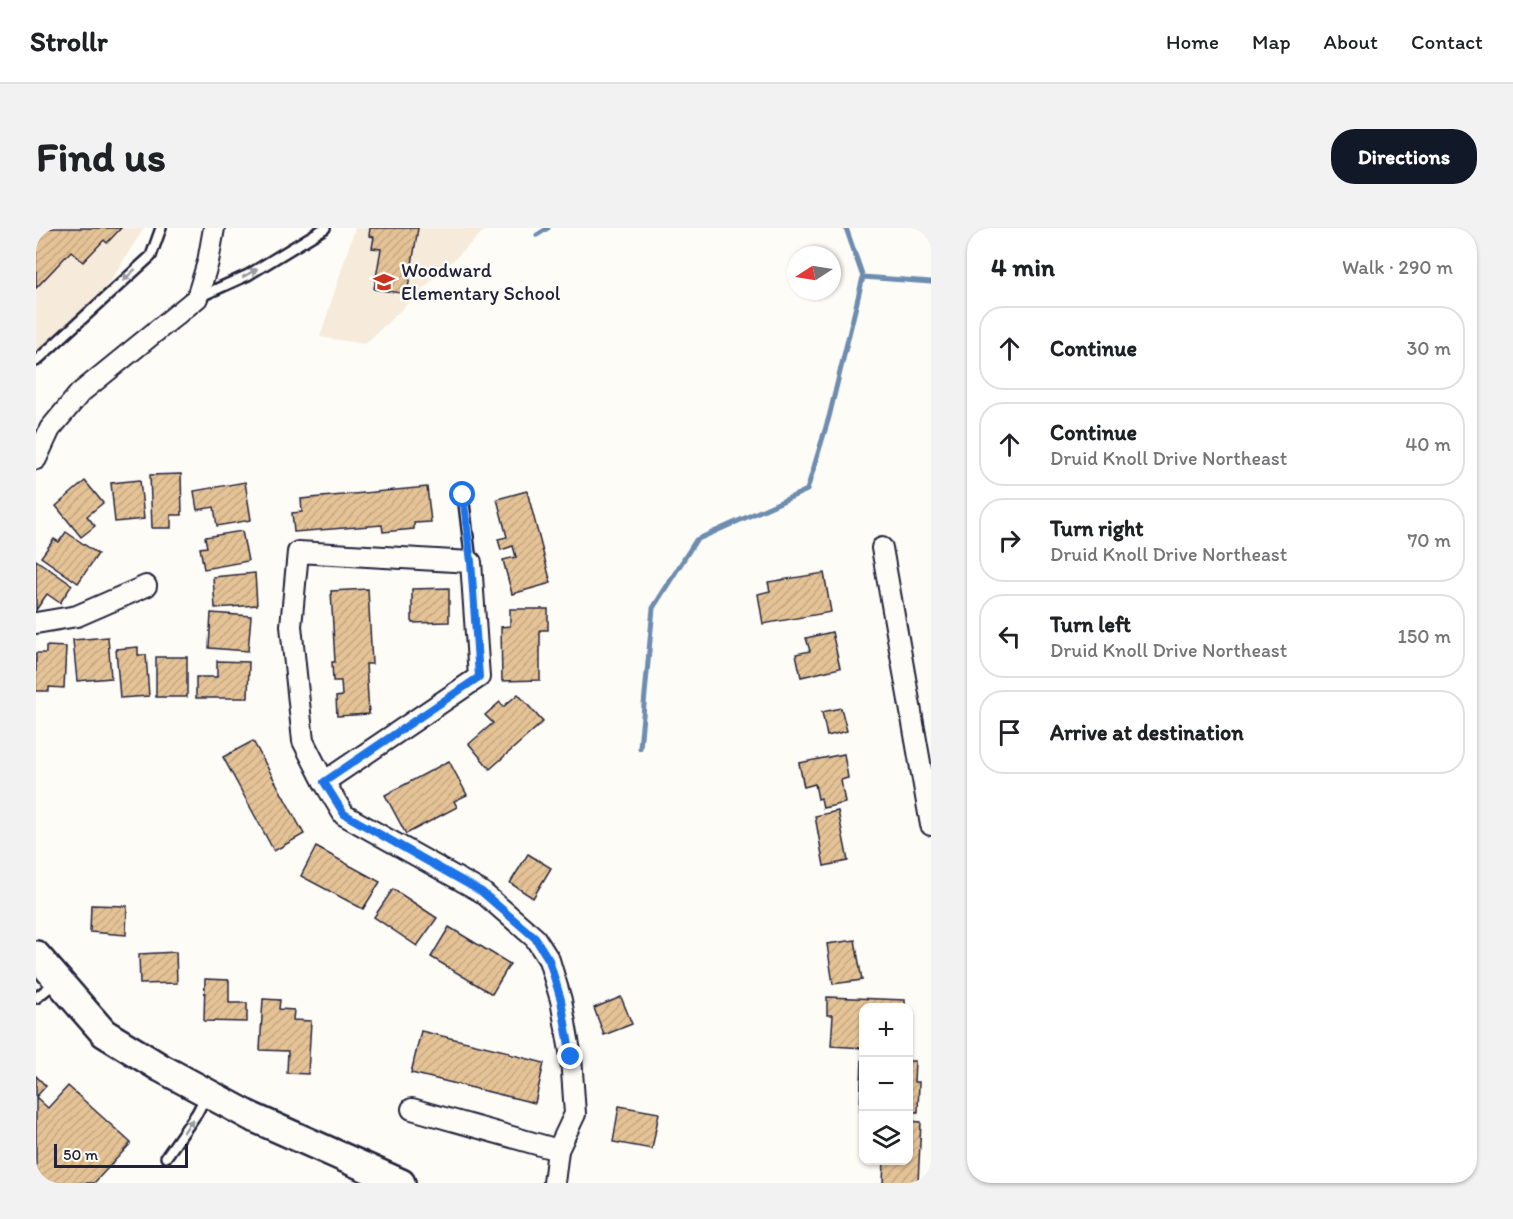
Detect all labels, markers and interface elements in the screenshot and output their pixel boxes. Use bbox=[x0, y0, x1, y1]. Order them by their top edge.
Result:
text: Strollr bbox=[30, 24, 108, 58]
text: Home bbox=[1166, 29, 1219, 54]
text: Map bbox=[1252, 29, 1291, 54]
text: About bbox=[1324, 29, 1378, 54]
text: Contact bbox=[1411, 29, 1483, 54]
button: Directions bbox=[1331, 129, 1477, 184]
text: Find us bbox=[36, 131, 166, 182]
north arrow bbox=[787, 246, 841, 300]
text: 4 min bbox=[991, 251, 1055, 283]
text: Walk · 290 m bbox=[1342, 255, 1453, 279]
place label: Woodward Elementary School bbox=[401, 258, 561, 305]
one-way arrow bbox=[122, 268, 137, 282]
one-way arrow bbox=[241, 268, 258, 278]
school or university icon: Woodward Elementary School bbox=[372, 270, 396, 294]
icon: ahead bbox=[993, 332, 1026, 365]
text: Continue bbox=[1050, 335, 1137, 362]
text: 30 m bbox=[1406, 336, 1451, 360]
text: Continue bbox=[1050, 419, 1137, 446]
icon: ahead bbox=[993, 428, 1026, 461]
text: 40 m bbox=[1405, 432, 1451, 456]
text: Druid Knoll Drive Northeast bbox=[1050, 446, 1287, 470]
route start bbox=[449, 481, 475, 507]
text: Turn right bbox=[1050, 515, 1144, 542]
icon: right bbox=[993, 524, 1026, 557]
text: 70 m bbox=[1407, 528, 1451, 552]
text: Druid Knoll Drive Northeast bbox=[1050, 542, 1287, 566]
text: Turn left bbox=[1050, 611, 1131, 638]
icon: left bbox=[993, 620, 1026, 653]
text: 150 m bbox=[1398, 624, 1451, 648]
text: Druid Knoll Drive Northeast bbox=[1050, 638, 1287, 662]
icon: arrive bbox=[993, 716, 1026, 749]
text: Arrive at destination bbox=[1050, 719, 1244, 746]
map controls bbox=[859, 1003, 913, 1165]
button: + bbox=[859, 1003, 913, 1057]
route end bbox=[557, 1043, 583, 1069]
button: − bbox=[859, 1057, 913, 1111]
button: layers bbox=[859, 1111, 913, 1165]
one-way arrow bbox=[182, 1119, 194, 1135]
scale bar bbox=[54, 1141, 188, 1168]
text: 50 m bbox=[63, 1145, 98, 1164]

